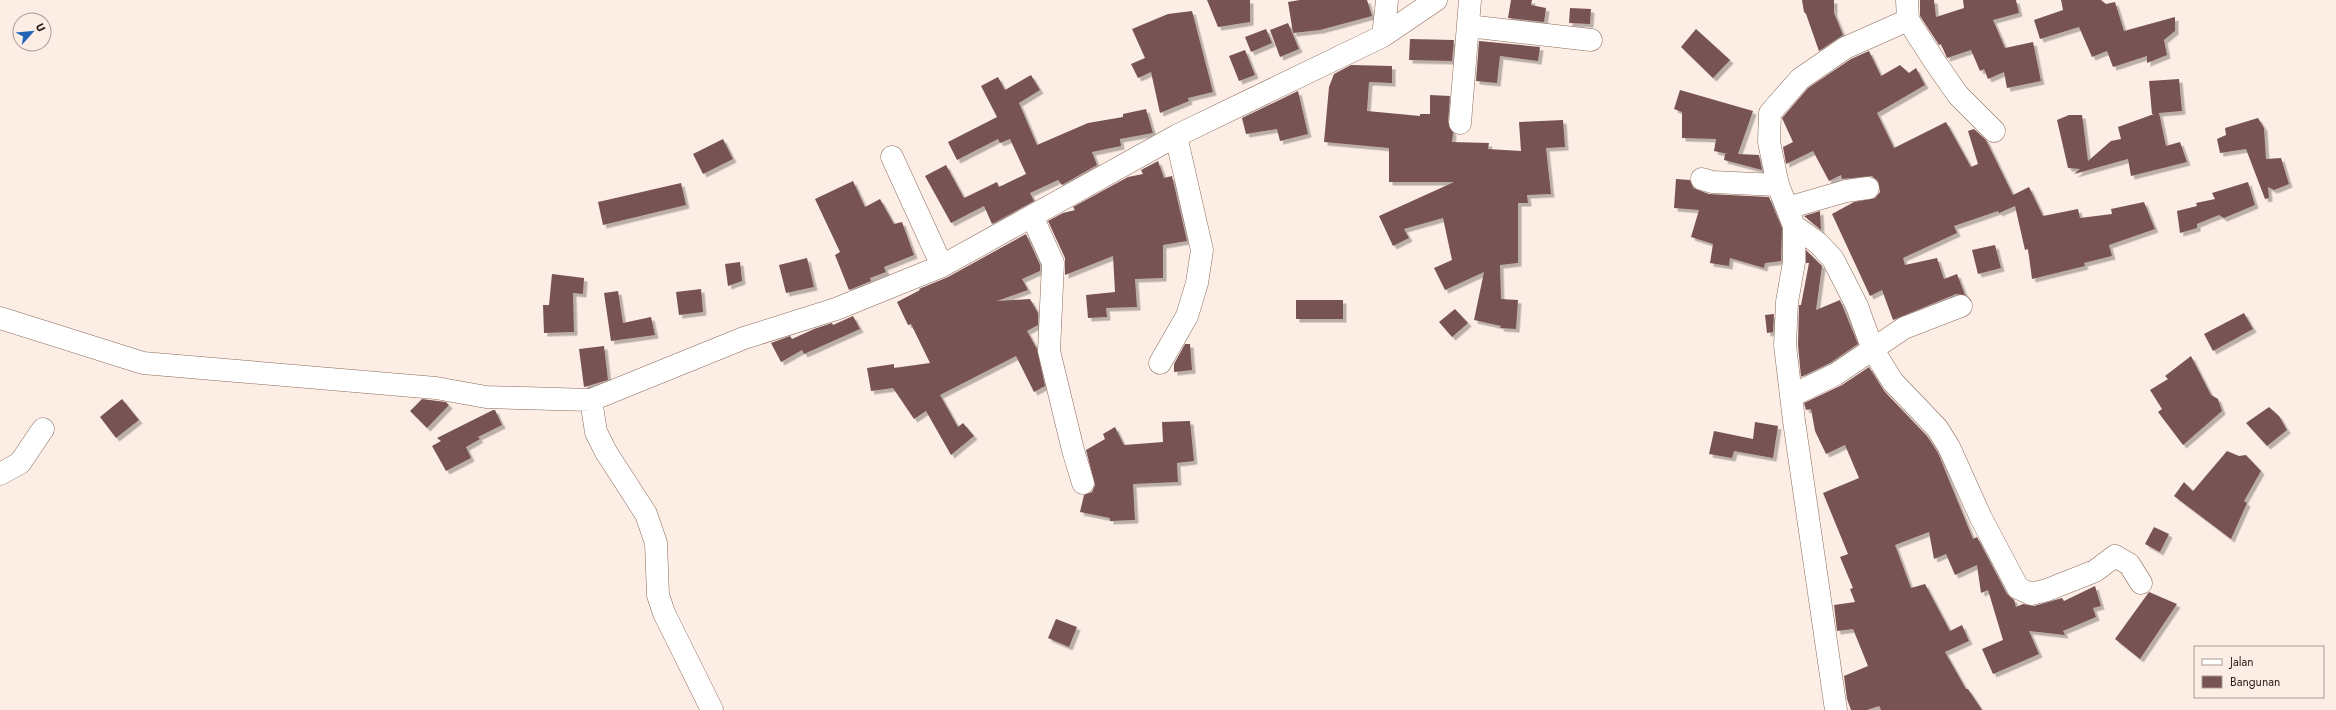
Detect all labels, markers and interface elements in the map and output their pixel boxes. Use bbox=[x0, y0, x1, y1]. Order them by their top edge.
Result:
north arrow bbox=[12, 12, 52, 52]
text: U bbox=[32, 20, 50, 35]
legend bbox=[2194, 646, 2324, 698]
text: Jalan bbox=[2228, 653, 2253, 671]
text: Bangunan bbox=[2230, 673, 2280, 691]

